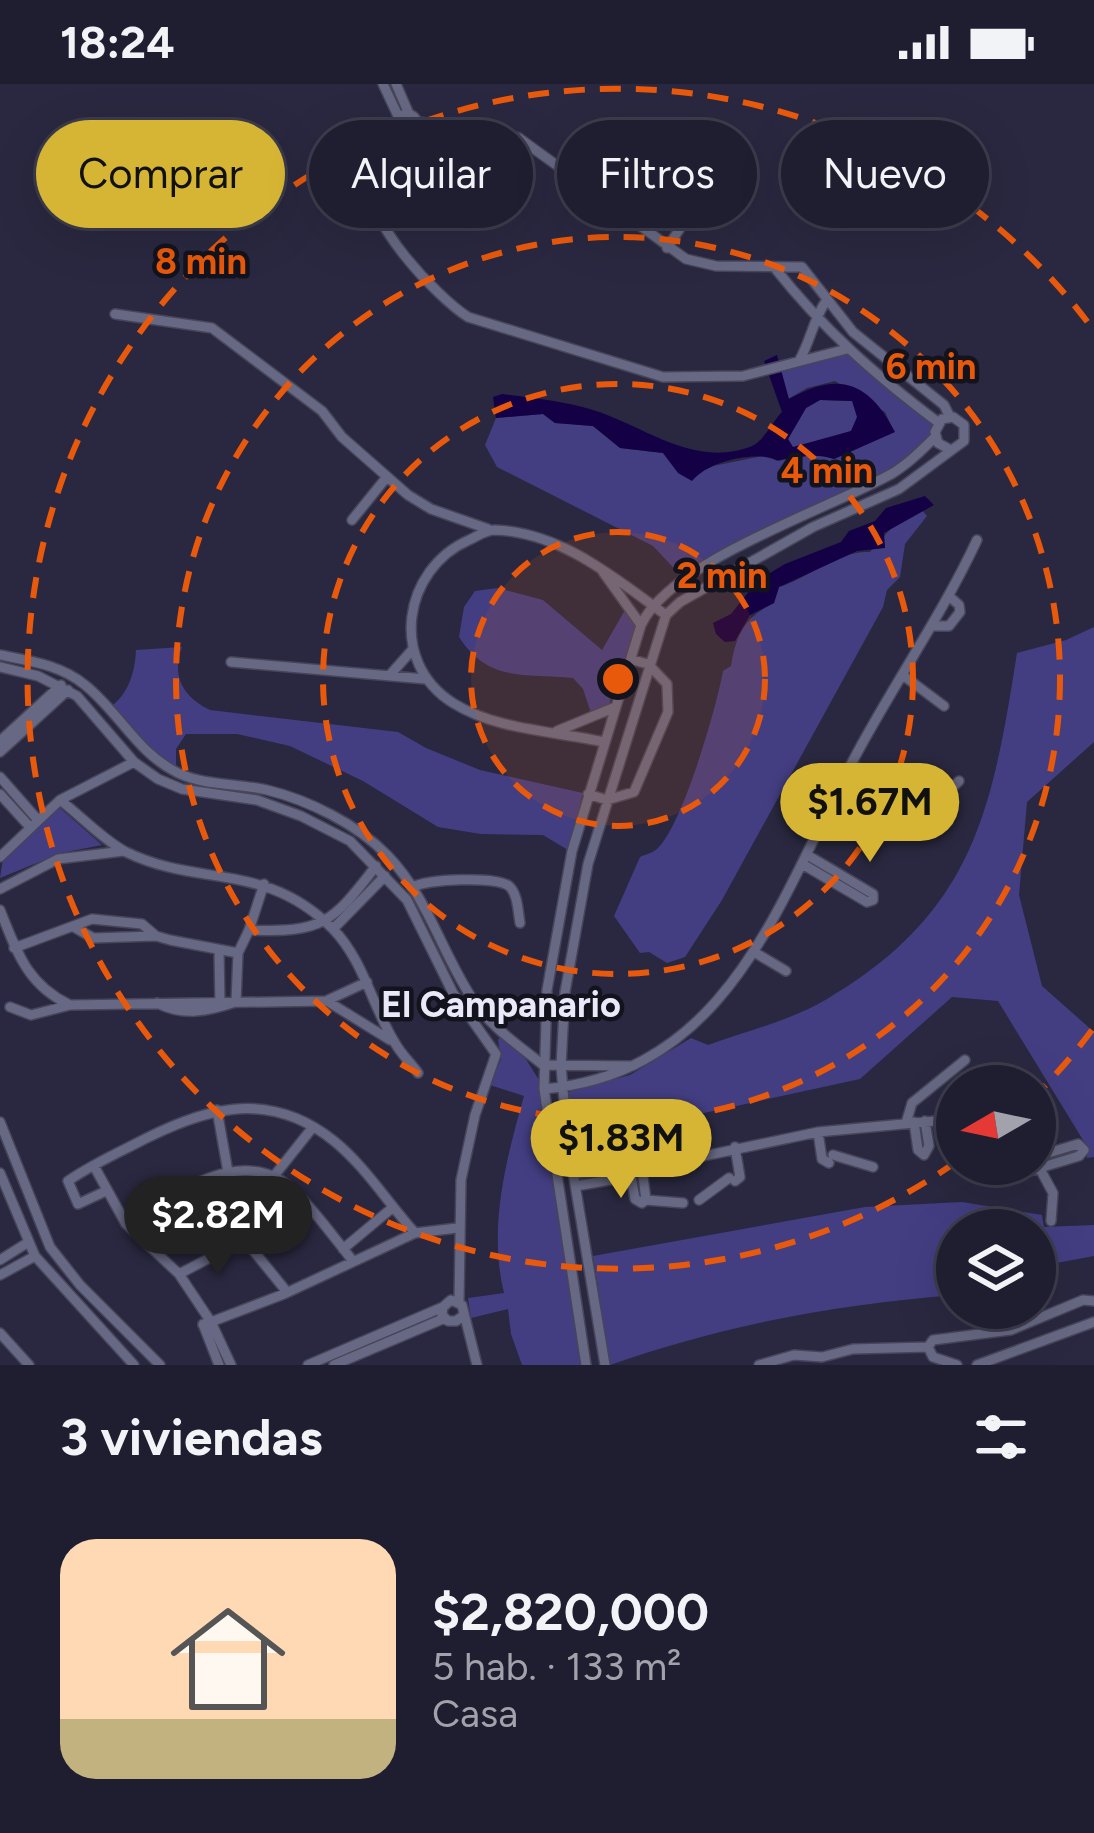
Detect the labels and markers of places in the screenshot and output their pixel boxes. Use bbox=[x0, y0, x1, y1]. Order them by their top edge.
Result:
centre of rings bbox=[597, 658, 639, 700]
pin: $1.67M bbox=[772, 763, 968, 865]
pin: $1.83M bbox=[523, 1099, 719, 1201]
pin: $2.82M bbox=[120, 1176, 316, 1278]

